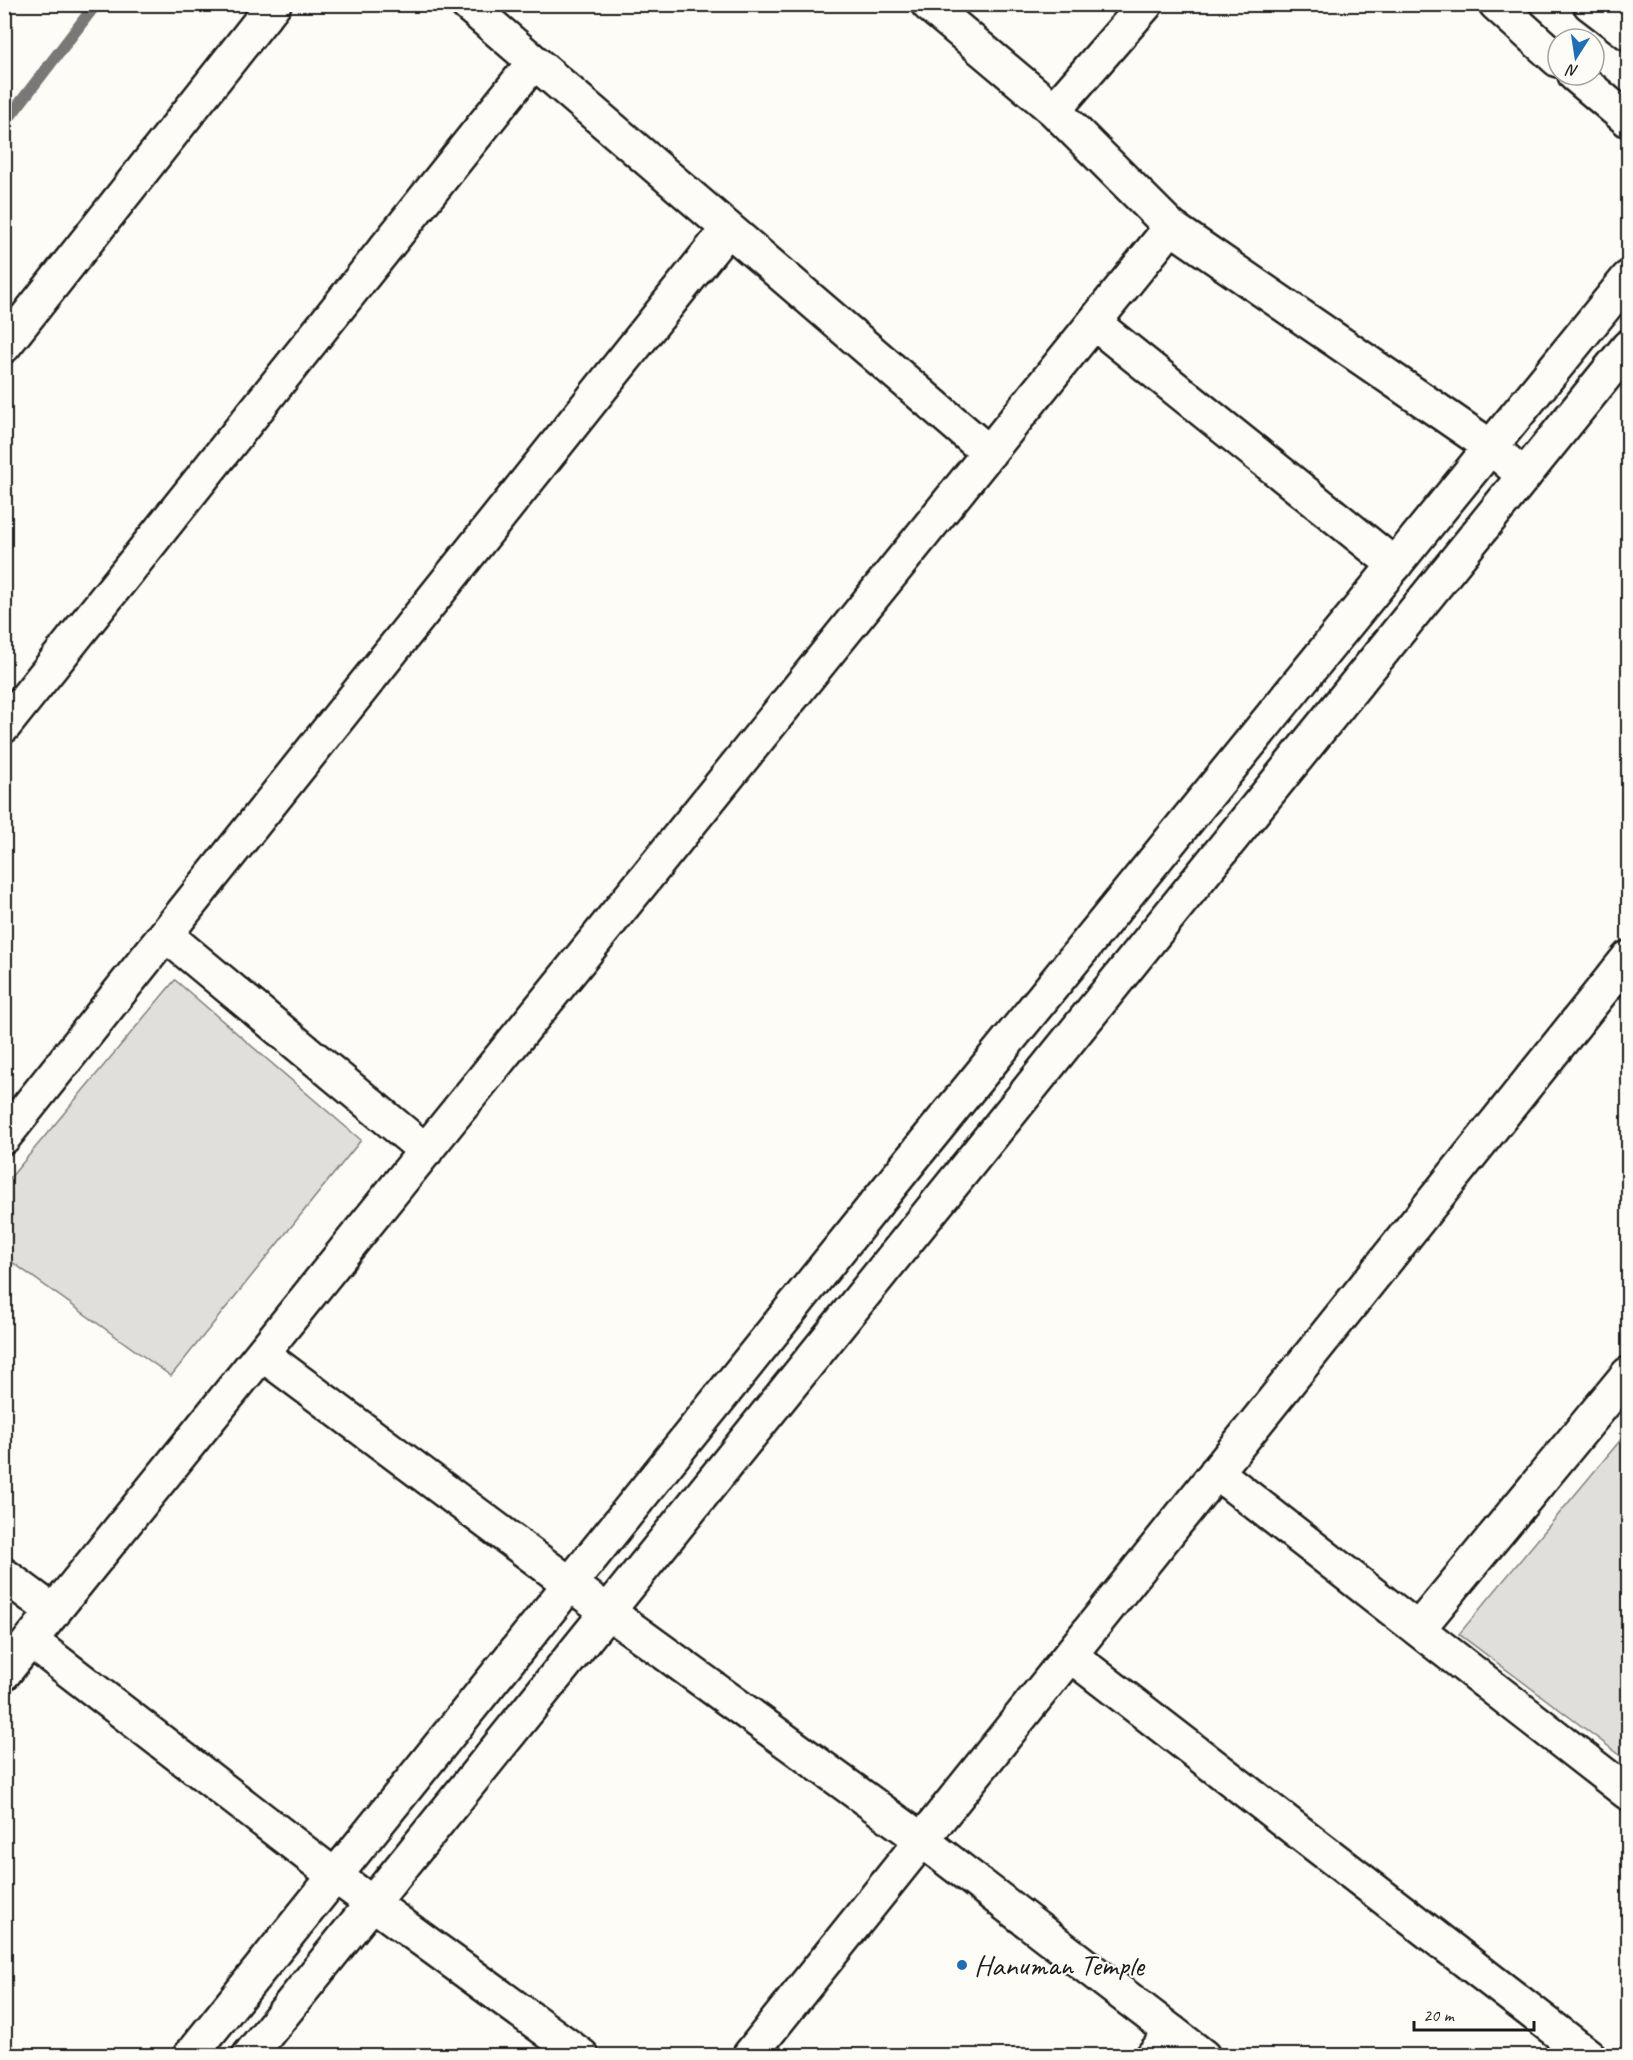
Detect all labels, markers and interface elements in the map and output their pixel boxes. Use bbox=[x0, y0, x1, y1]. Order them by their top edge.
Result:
north arrow bbox=[1546, 27, 1606, 87]
text: N bbox=[1563, 59, 1580, 82]
place label: Hanuman Temple bbox=[974, 1946, 1146, 1984]
marker: Hanuman Temple bbox=[955, 1958, 969, 1972]
scale bar bbox=[1414, 1994, 1534, 2032]
text: 20 m bbox=[1423, 2004, 1456, 2026]

